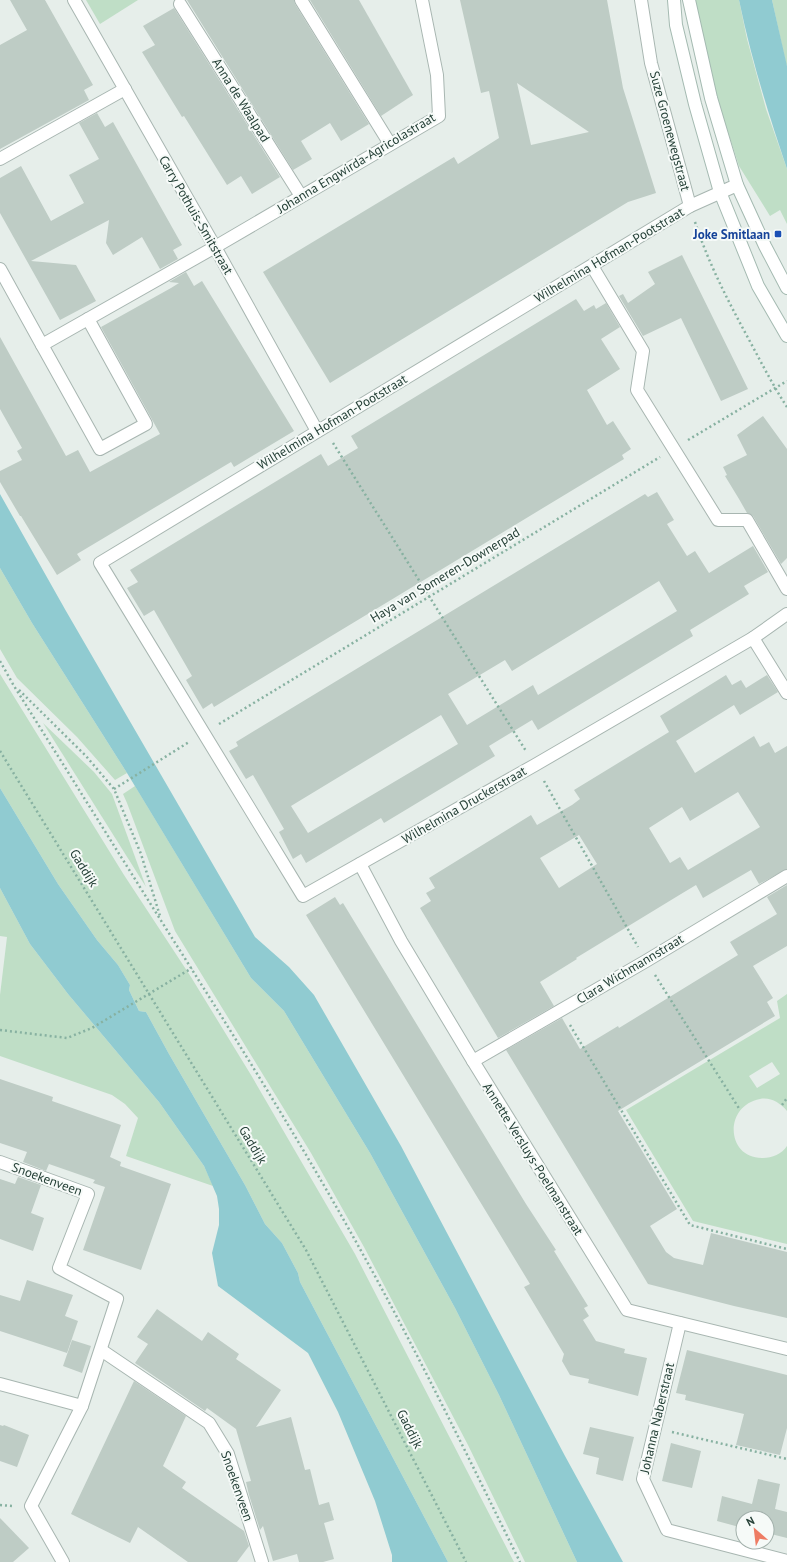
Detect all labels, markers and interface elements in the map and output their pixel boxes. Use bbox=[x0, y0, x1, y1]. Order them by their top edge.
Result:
street label: Anna de Waalpad bbox=[208, 55, 274, 145]
street label: Suze Groenewegstraat bbox=[646, 69, 694, 193]
street label: Johanna Engwirda-Agricolastraat bbox=[273, 109, 439, 218]
street label: Carry Pothuis-Smitstraat bbox=[155, 153, 237, 278]
street label: Wilhelmina Hofman-Pootstraat bbox=[531, 203, 688, 307]
place label: Joke Smitlaan bbox=[692, 226, 770, 243]
marker: Joke Smitlaan bbox=[773, 229, 783, 239]
street label: Wilhelmina Hofman-Pootstraat bbox=[254, 370, 411, 474]
street label: Haya van Someren-Downerpad bbox=[367, 524, 523, 626]
street label: Wilhelmina Druckerstraat bbox=[399, 762, 530, 848]
street label: Gaddijk bbox=[66, 846, 103, 891]
street label: Clara Wichmannstraat bbox=[573, 930, 687, 1008]
street label: Annette Versluys-Poelmanstraat bbox=[479, 1080, 587, 1239]
street label: Gaddijk bbox=[235, 1123, 271, 1168]
street label: Snoekenveen bbox=[9, 1158, 85, 1200]
street label: Johanna Naberstraat bbox=[636, 1360, 678, 1476]
street label: Gaddijk bbox=[393, 1407, 427, 1452]
street label: Snoekenveen bbox=[217, 1448, 257, 1524]
north arrow bbox=[735, 1510, 775, 1550]
text: N bbox=[744, 1513, 757, 1529]

